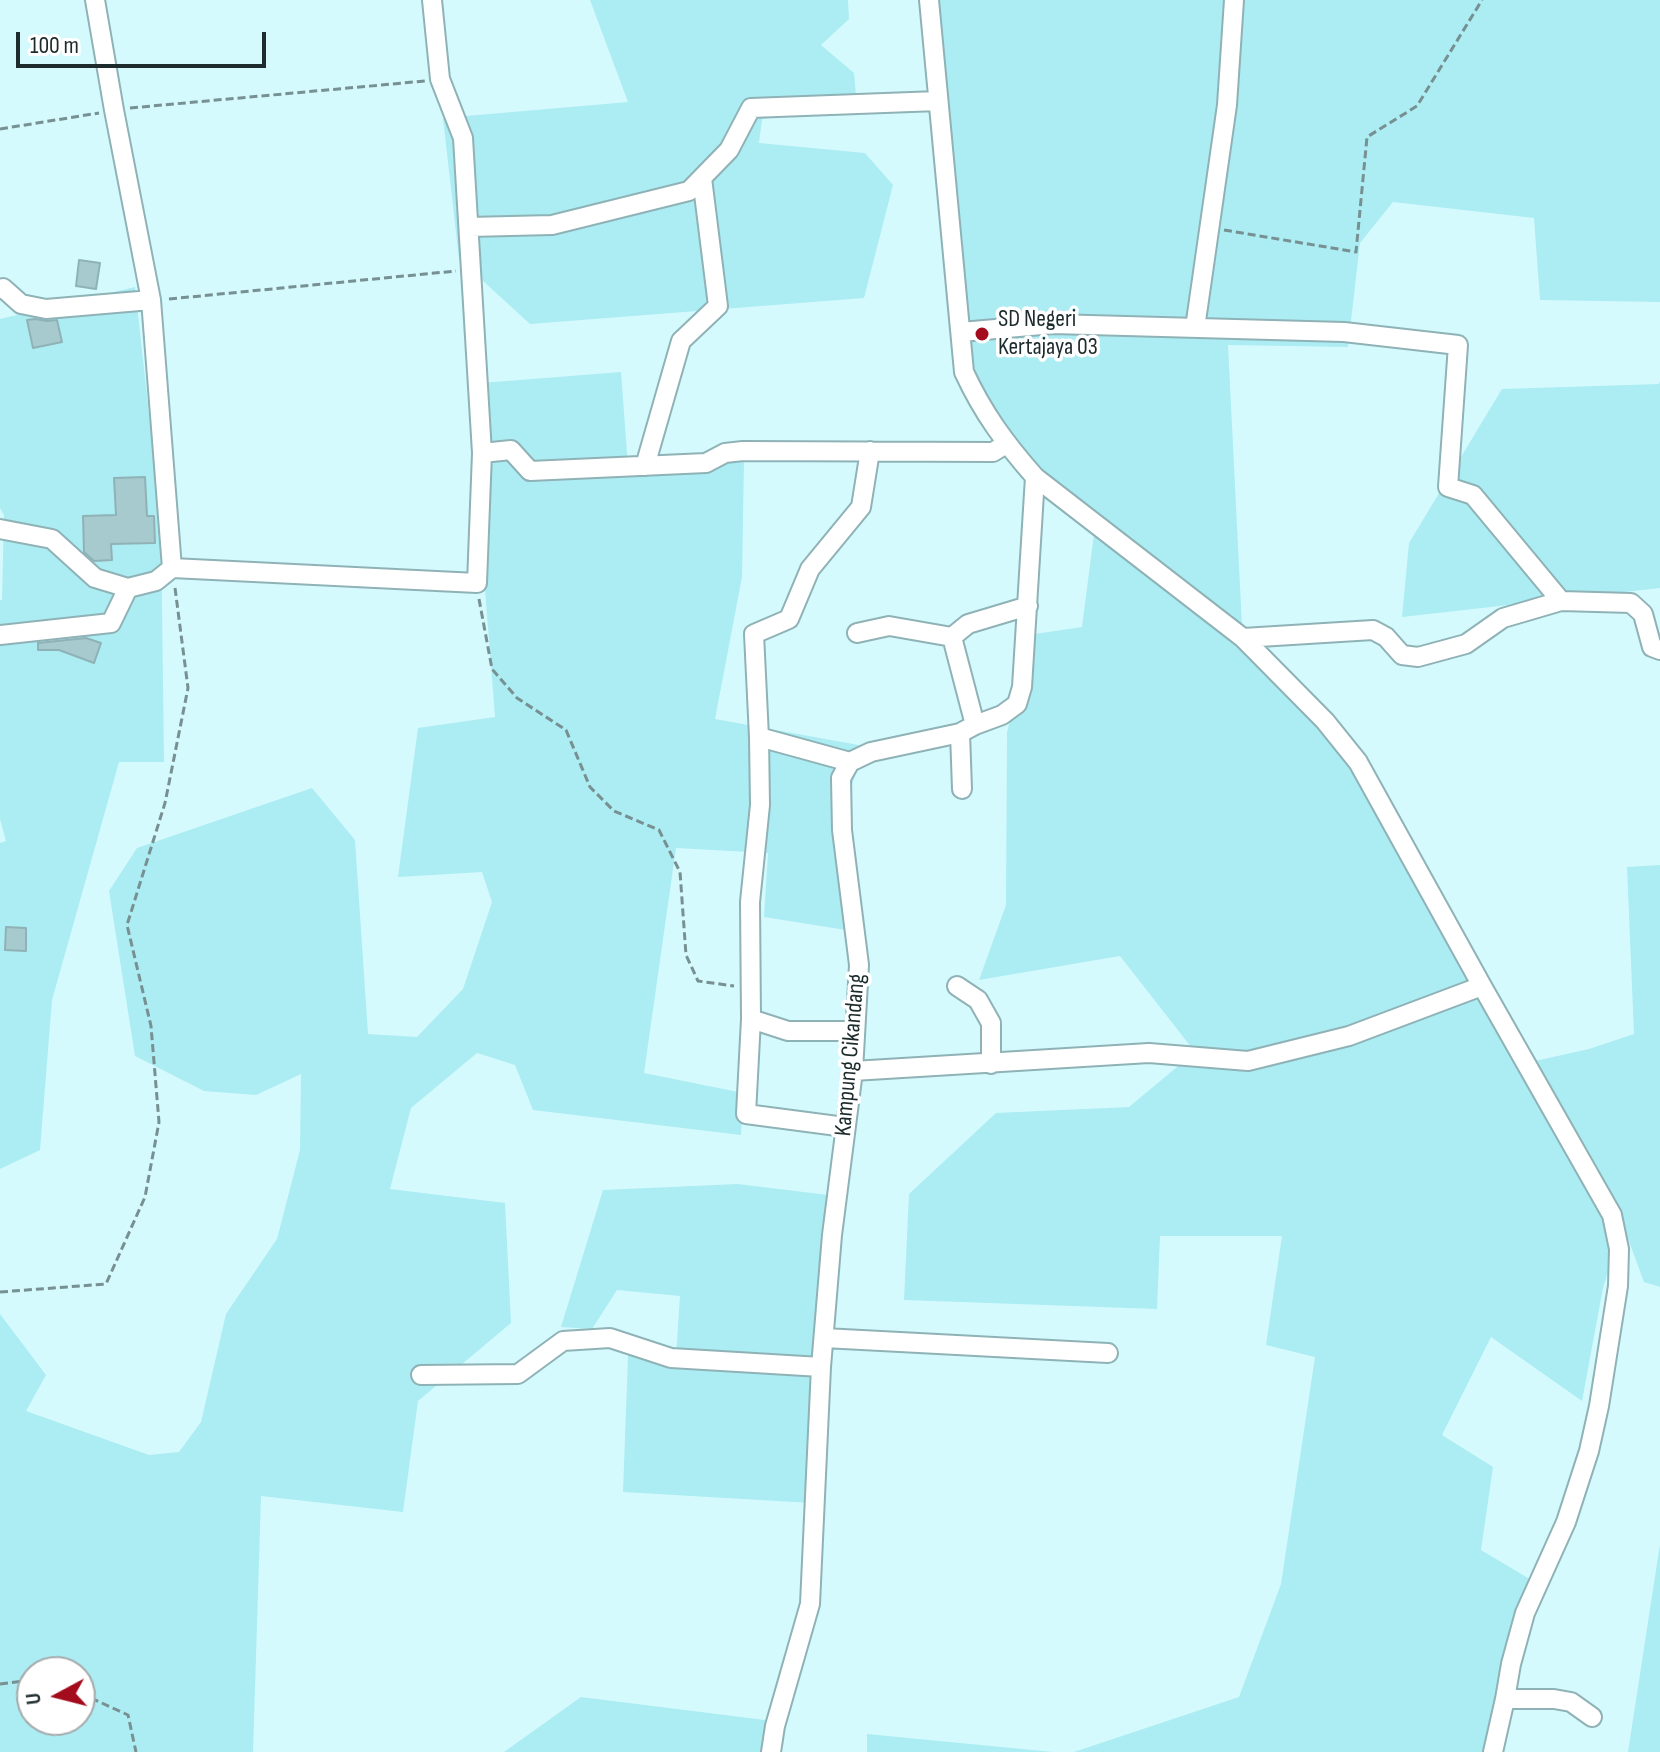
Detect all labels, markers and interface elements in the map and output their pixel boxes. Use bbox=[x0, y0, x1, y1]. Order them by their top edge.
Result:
scale bar bbox=[20, 16, 270, 66]
text: 100 m bbox=[30, 31, 79, 60]
place label: SD Negeri Kertajaya 03 bbox=[998, 306, 1098, 362]
marker: SD Negeri Kertajaya 03 bbox=[973, 325, 991, 343]
street label: Kampung Cikandang bbox=[830, 973, 872, 1137]
north arrow bbox=[16, 1656, 96, 1736]
text: U bbox=[20, 1691, 48, 1706]

